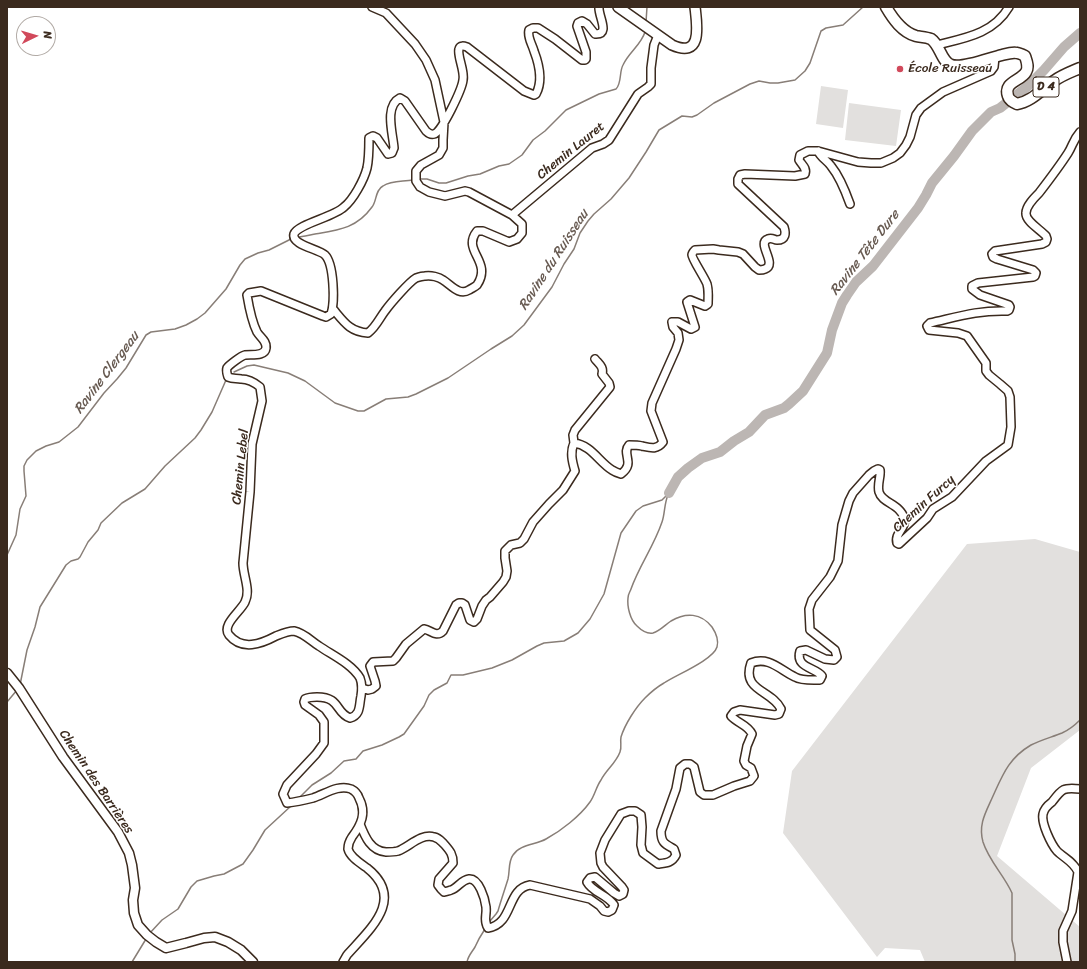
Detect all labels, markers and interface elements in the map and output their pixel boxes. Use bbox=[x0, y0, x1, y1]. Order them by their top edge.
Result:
north arrow bbox=[16, 16, 56, 56]
text: N bbox=[38, 30, 57, 40]
place label: École Ruisseau bbox=[908, 61, 992, 77]
marker: École Ruisseau bbox=[895, 64, 905, 74]
road number: D 4 bbox=[1033, 77, 1059, 97]
street label: Chemin Lauret bbox=[534, 119, 608, 183]
water label: Ravine du Ruisseau bbox=[515, 207, 593, 313]
water label: Ravine Tête Dure bbox=[827, 207, 903, 299]
water label: Ravine Clergeau bbox=[71, 329, 143, 417]
street label: Chemin Lebel bbox=[229, 428, 253, 506]
street label: Chemin Furcy bbox=[890, 472, 958, 536]
street label: Chemin des Barrières bbox=[55, 727, 137, 837]

